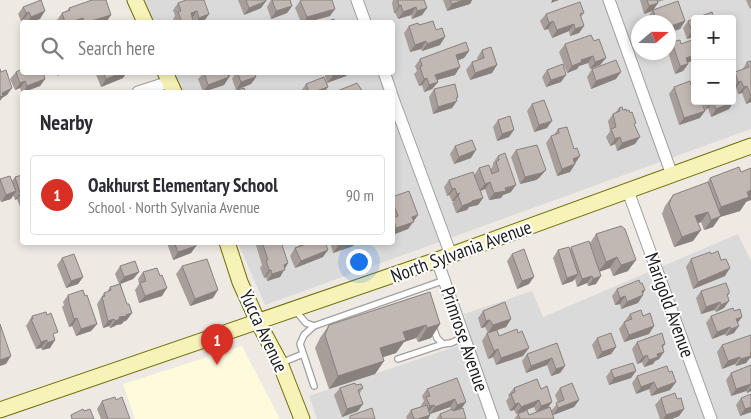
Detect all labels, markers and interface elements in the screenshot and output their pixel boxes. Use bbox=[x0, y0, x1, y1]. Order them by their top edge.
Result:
north arrow bbox=[631, 15, 676, 60]
map controls bbox=[691, 15, 736, 105]
button: + bbox=[691, 15, 736, 60]
search box bbox=[20, 20, 395, 75]
icon: search bbox=[38, 34, 66, 62]
text: Search here bbox=[78, 36, 155, 60]
button: − bbox=[691, 60, 736, 105]
text: Nearby bbox=[40, 109, 93, 136]
text: Oakhurst Elementary School bbox=[88, 173, 278, 197]
text: 1 bbox=[53, 185, 61, 205]
text: 90 m bbox=[346, 185, 374, 205]
text: School · North Sylvania Avenue bbox=[88, 197, 260, 217]
street label: North Sylvania Avenue bbox=[387, 214, 535, 288]
your location bbox=[346, 249, 372, 275]
street label: Marigold Avenue bbox=[640, 249, 700, 361]
street label: Primrose Avenue bbox=[436, 284, 494, 395]
street label: Yucca Avenue bbox=[234, 286, 294, 376]
pin: 1 bbox=[201, 324, 233, 365]

